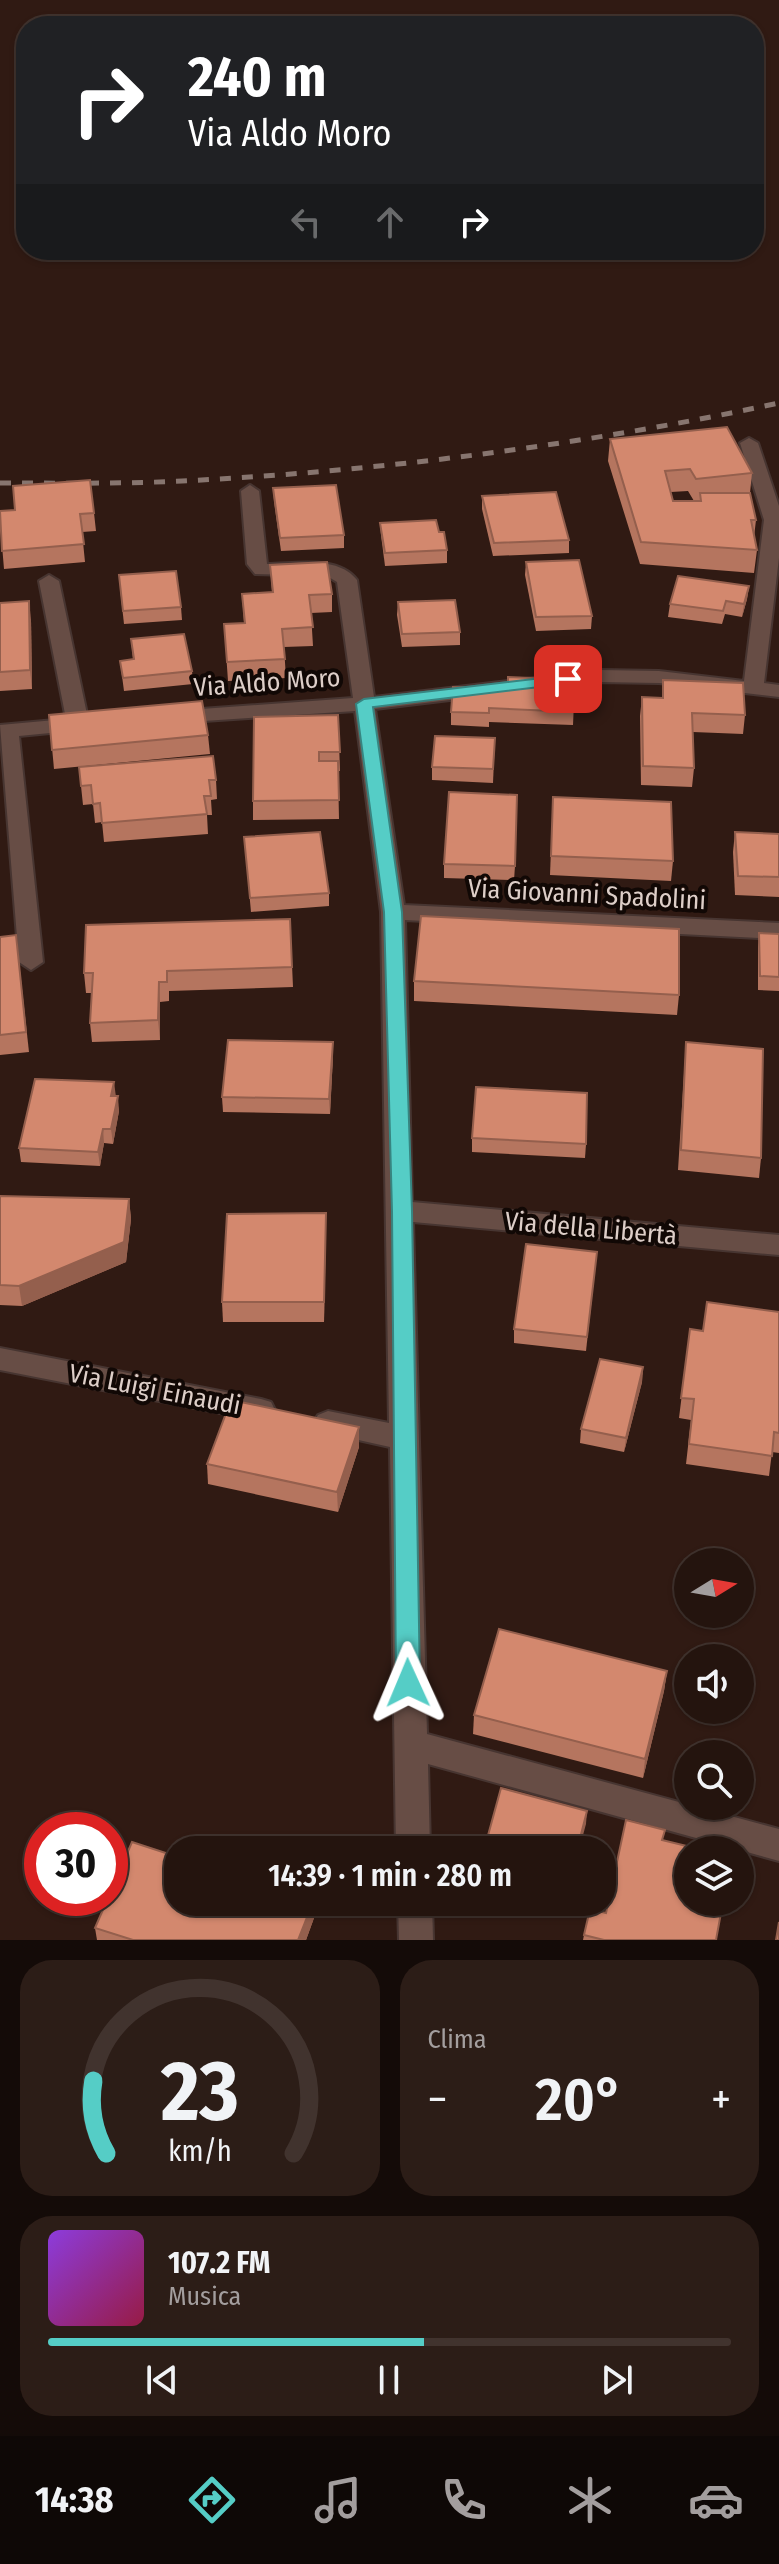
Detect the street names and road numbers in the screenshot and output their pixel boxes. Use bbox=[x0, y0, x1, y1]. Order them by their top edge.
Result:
street label: Via Aldo Moro bbox=[193, 662, 341, 703]
street label: Via Giovanni Spadolini bbox=[467, 873, 707, 916]
street label: Via della Libertà bbox=[504, 1206, 678, 1251]
street label: Via Luigi Einaudi bbox=[67, 1358, 243, 1421]

